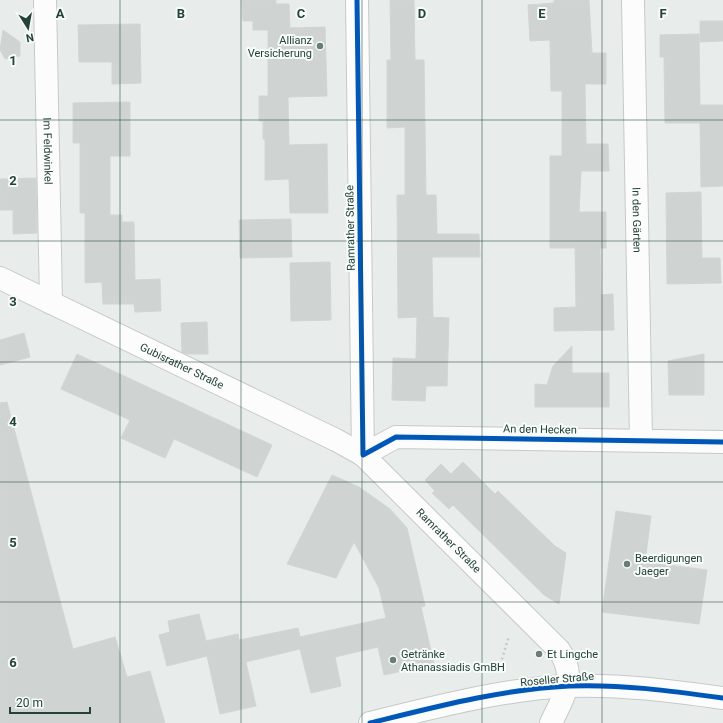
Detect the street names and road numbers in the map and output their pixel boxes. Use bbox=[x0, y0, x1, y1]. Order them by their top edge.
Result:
street label: Im Feldwinkel bbox=[40, 117, 55, 185]
street label: Ramrather Straße bbox=[343, 185, 358, 271]
street label: In den Gärten bbox=[629, 187, 644, 253]
street label: Gubisrather Straße bbox=[138, 340, 226, 392]
street label: An den Hecken bbox=[503, 422, 577, 437]
street label: Ramrather Straße bbox=[413, 506, 484, 576]
street label: Roseller Straße bbox=[520, 670, 595, 689]

